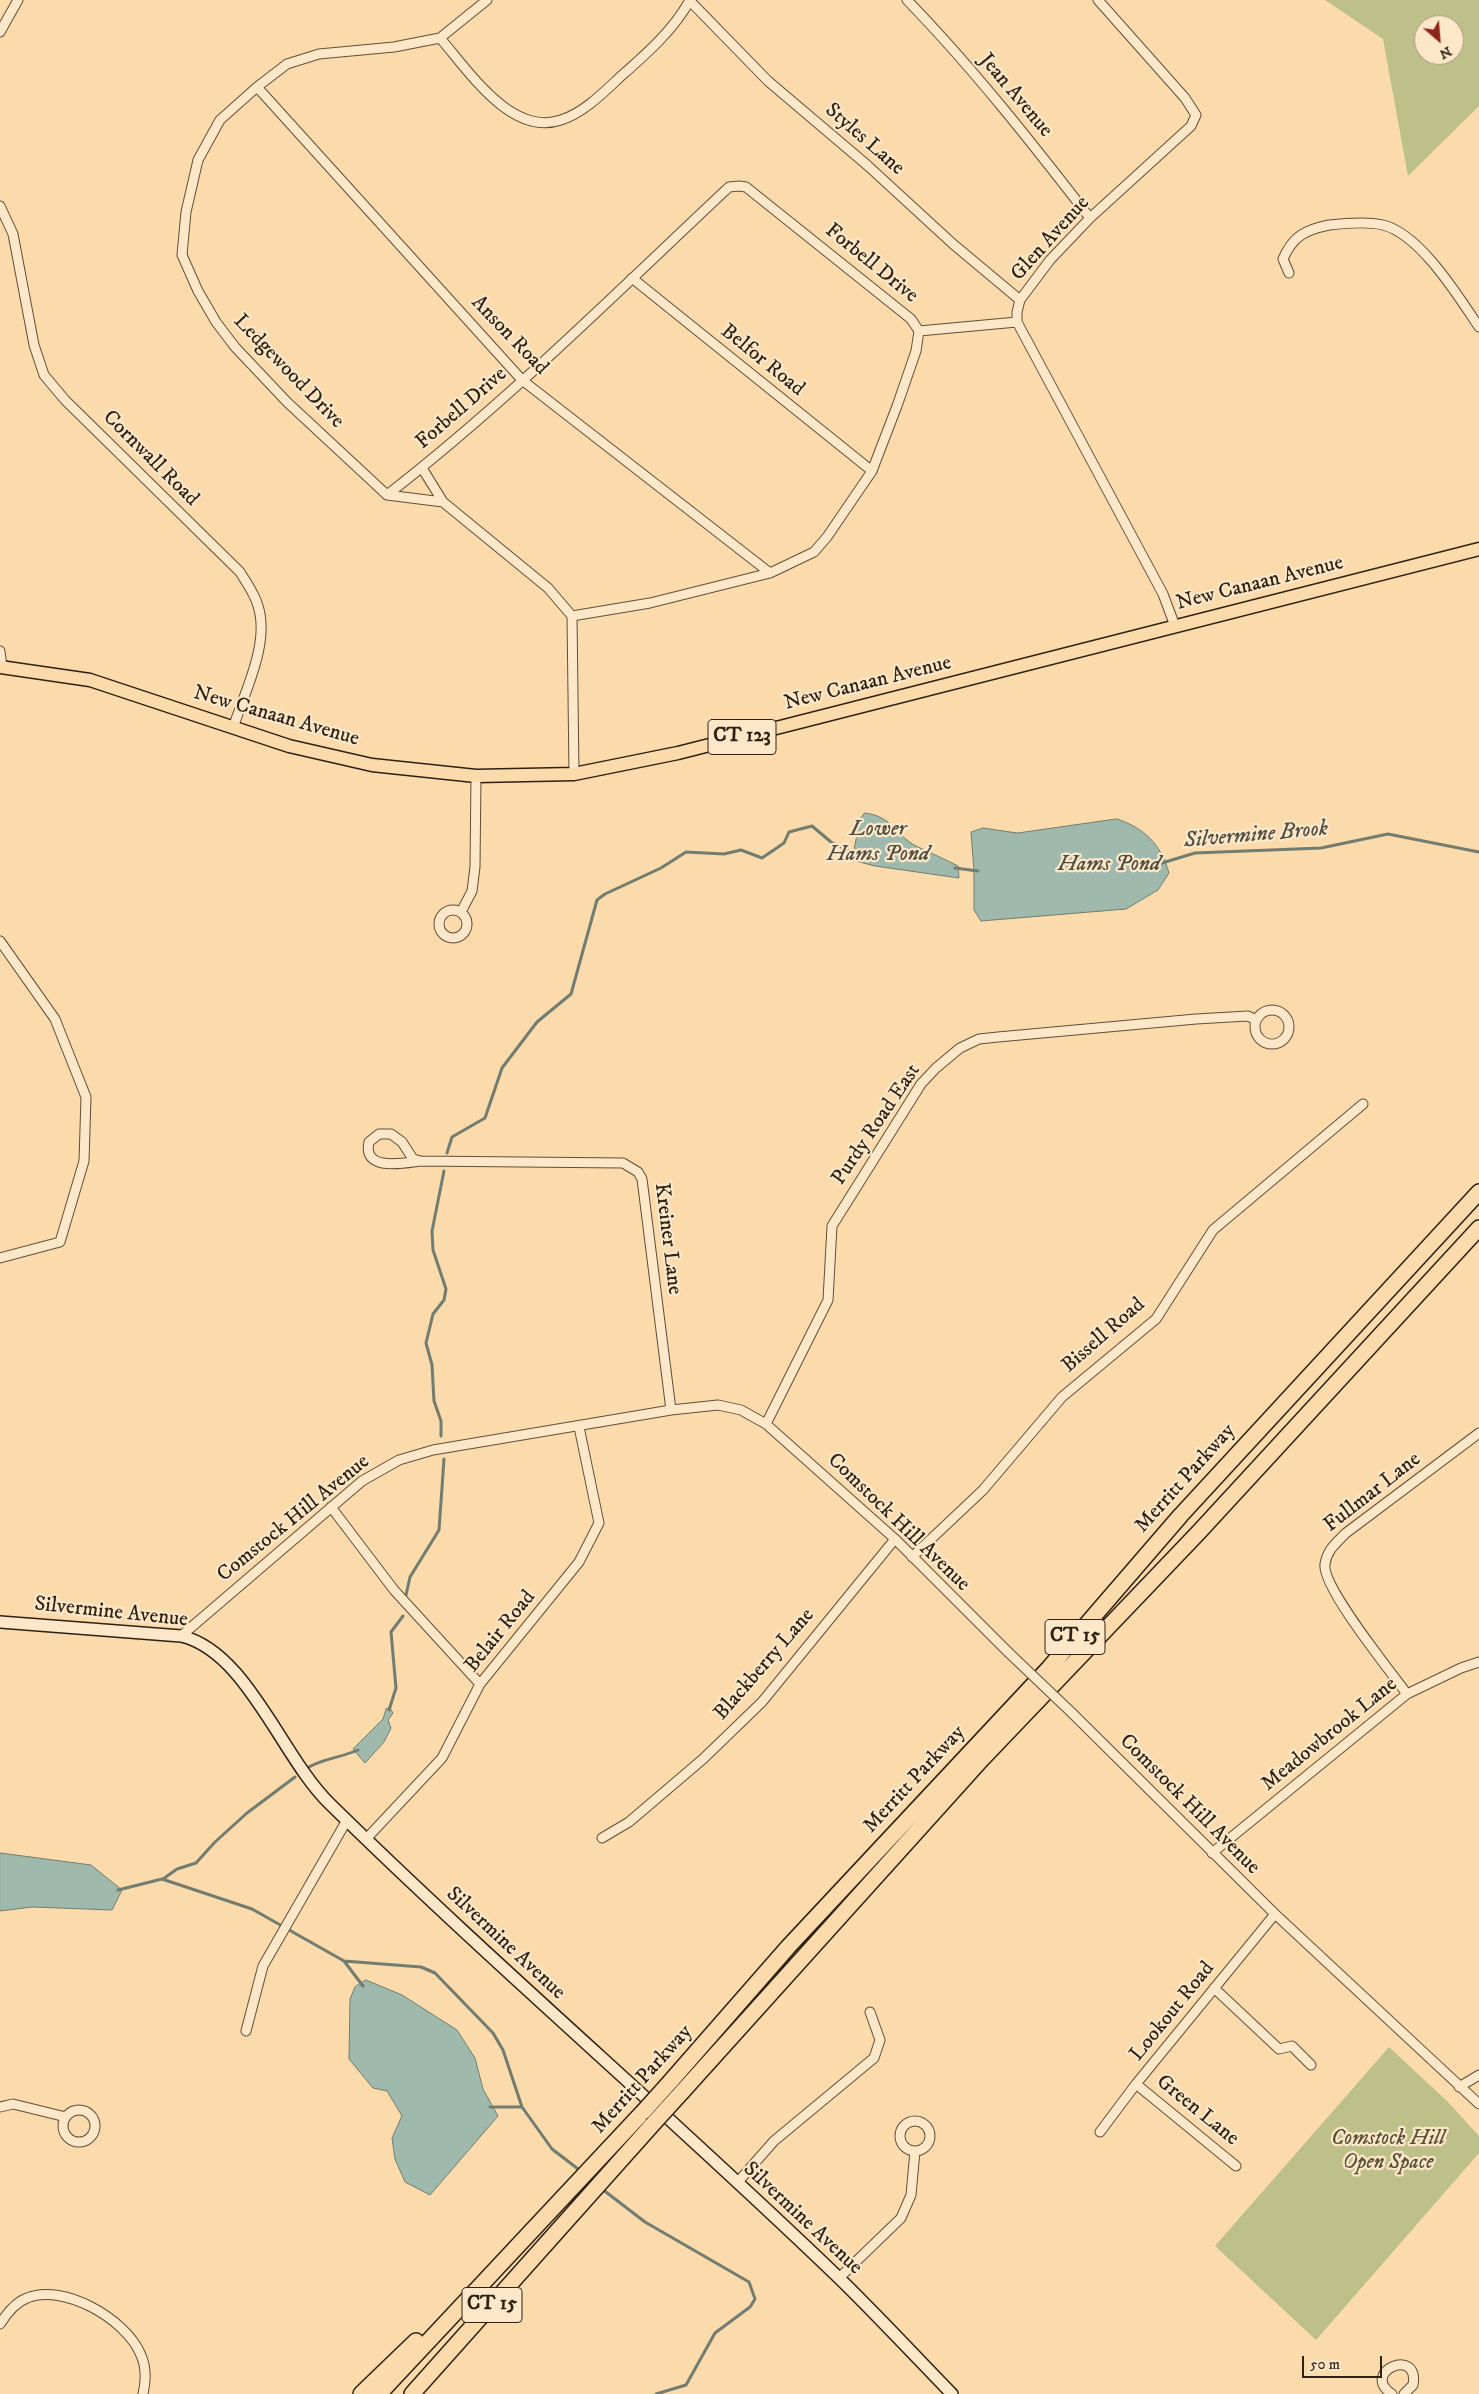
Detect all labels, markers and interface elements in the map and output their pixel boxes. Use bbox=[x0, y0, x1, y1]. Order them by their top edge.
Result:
north arrow bbox=[1414, 15, 1464, 65]
text: N bbox=[1436, 42, 1455, 63]
street label: Jean Avenue bbox=[973, 49, 1057, 143]
street label: Styles Lane bbox=[819, 99, 909, 181]
street label: Glen Avenue bbox=[1006, 191, 1096, 287]
street label: Forbell Drive bbox=[819, 219, 923, 309]
street label: Anson Road bbox=[465, 291, 553, 381]
street label: Ledgewood Drive bbox=[227, 310, 349, 434]
street label: Belfor Road bbox=[715, 319, 809, 403]
street label: Forbell Drive bbox=[411, 363, 513, 455]
street label: Cornwall Road bbox=[97, 406, 203, 512]
street label: New Canaan Avenue bbox=[1174, 551, 1346, 617]
street label: New Canaan Avenue bbox=[782, 651, 954, 717]
street label: New Canaan Avenue bbox=[190, 681, 362, 753]
road number: CT 123 bbox=[708, 720, 776, 754]
water label: Lower Hams Pond bbox=[827, 817, 929, 868]
water label: Silvermine Brook bbox=[1183, 817, 1329, 855]
water label: Hams Pond bbox=[1058, 852, 1160, 878]
street label: Purdy Road East bbox=[827, 1060, 927, 1190]
street label: Kreiner Lane bbox=[648, 1182, 686, 1296]
street label: Bissell Road bbox=[1057, 1293, 1151, 1379]
street label: Merritt Parkway bbox=[1130, 1419, 1242, 1539]
street label: Fullmar Lane bbox=[1320, 1447, 1426, 1539]
street label: Comstock Hill Avenue bbox=[821, 1448, 975, 1598]
street label: Comstock Hill Avenue bbox=[213, 1450, 375, 1588]
street label: Belair Road bbox=[460, 1586, 542, 1678]
street label: Silvermine Avenue bbox=[33, 1592, 189, 1634]
street label: Blackberry Lane bbox=[710, 1604, 820, 1726]
road number: CT 15 bbox=[1045, 1620, 1105, 1654]
street label: Meadowbrook Lane bbox=[1257, 1673, 1403, 1797]
street label: Merritt Parkway bbox=[859, 1721, 971, 1839]
street label: Comstock Hill Avenue bbox=[1113, 1729, 1265, 1881]
street label: Silvermine Avenue bbox=[440, 1882, 570, 2006]
street label: Lookout Road bbox=[1125, 1957, 1221, 2067]
street label: Merritt Parkway bbox=[587, 2020, 699, 2140]
street label: Green Lane bbox=[1151, 2070, 1243, 2152]
park label: Comstock Hill Open Space bbox=[1331, 2127, 1445, 2177]
street label: Silvermine Avenue bbox=[737, 2157, 867, 2281]
road number: CT 15 bbox=[462, 2288, 522, 2322]
scale bar bbox=[1304, 2346, 1384, 2378]
text: 50 m bbox=[1310, 2355, 1340, 2374]

